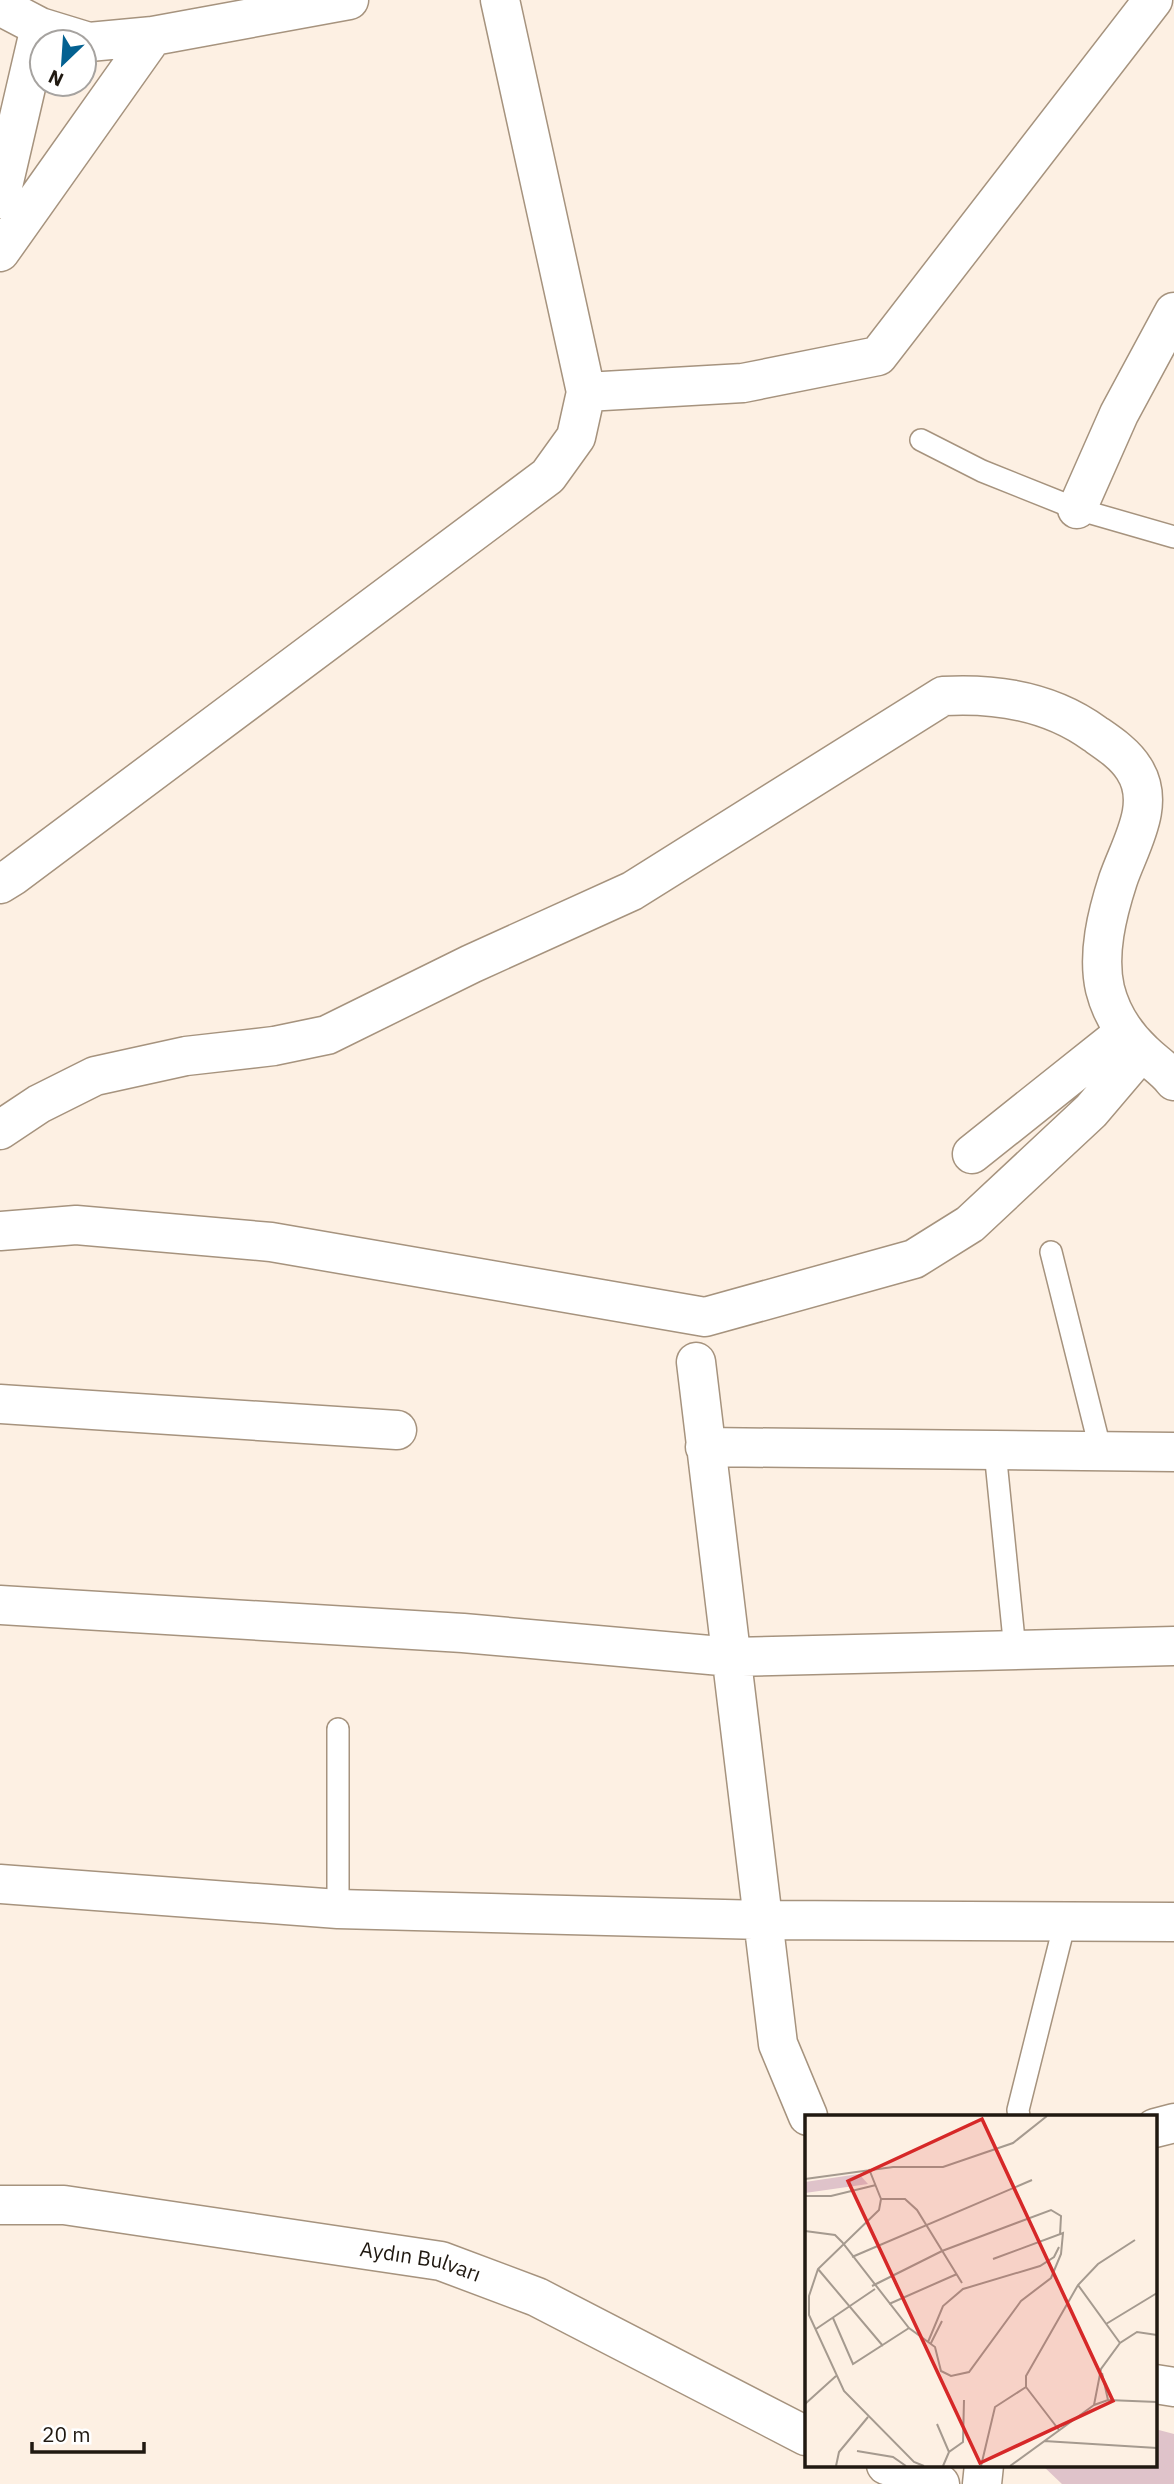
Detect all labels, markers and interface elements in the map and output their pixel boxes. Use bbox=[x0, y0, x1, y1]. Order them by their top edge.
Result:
north arrow bbox=[28, 28, 98, 98]
text: N bbox=[45, 65, 67, 92]
inset map bbox=[805, 2115, 1156, 2466]
street label: Aydın Bulvarı bbox=[358, 2234, 485, 2288]
scale bar bbox=[32, 2410, 144, 2454]
text: 20 m bbox=[42, 2420, 91, 2448]

